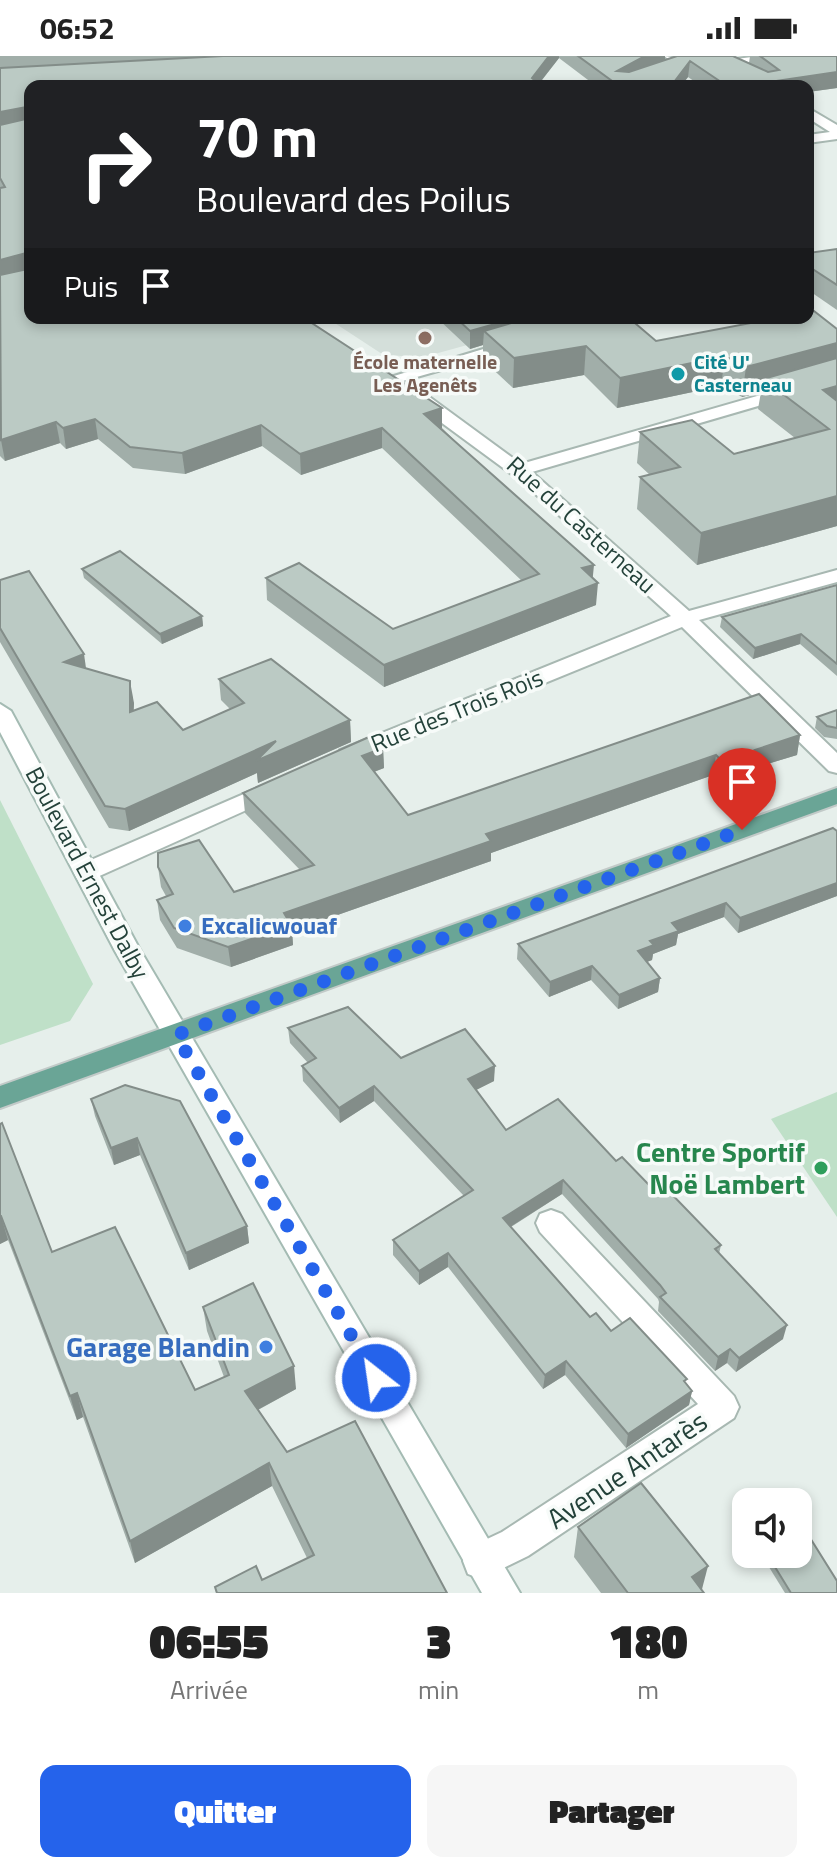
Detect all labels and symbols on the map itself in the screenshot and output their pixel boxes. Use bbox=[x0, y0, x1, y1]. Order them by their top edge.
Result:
marker: École maternelle Les Agenêts bbox=[416, 329, 434, 347]
place label: École maternelle Les Agenêts bbox=[353, 346, 497, 400]
place label: Cité U' Casterneau bbox=[694, 346, 792, 400]
marker: Cité U' Casterneau bbox=[669, 365, 687, 383]
street label: Rue du Casterneau bbox=[499, 447, 664, 601]
street label: Rue des Trois Rois bbox=[365, 659, 548, 761]
pin bbox=[708, 748, 776, 830]
street label: Boulevard Ernest Dalby bbox=[17, 760, 159, 985]
place label: Excalicwouaf bbox=[201, 907, 338, 943]
marker: Excalicwouaf bbox=[176, 917, 194, 935]
place label: Centre Sportif Noë Lambert bbox=[636, 1130, 805, 1205]
marker: Centre Sportif Noë Lambert bbox=[812, 1159, 830, 1177]
place label: Garage Blandin bbox=[66, 1325, 250, 1368]
position arrow bbox=[334, 1336, 418, 1420]
marker: Garage Blandin bbox=[257, 1338, 275, 1356]
street label: Avenue Antarès bbox=[538, 1400, 716, 1539]

